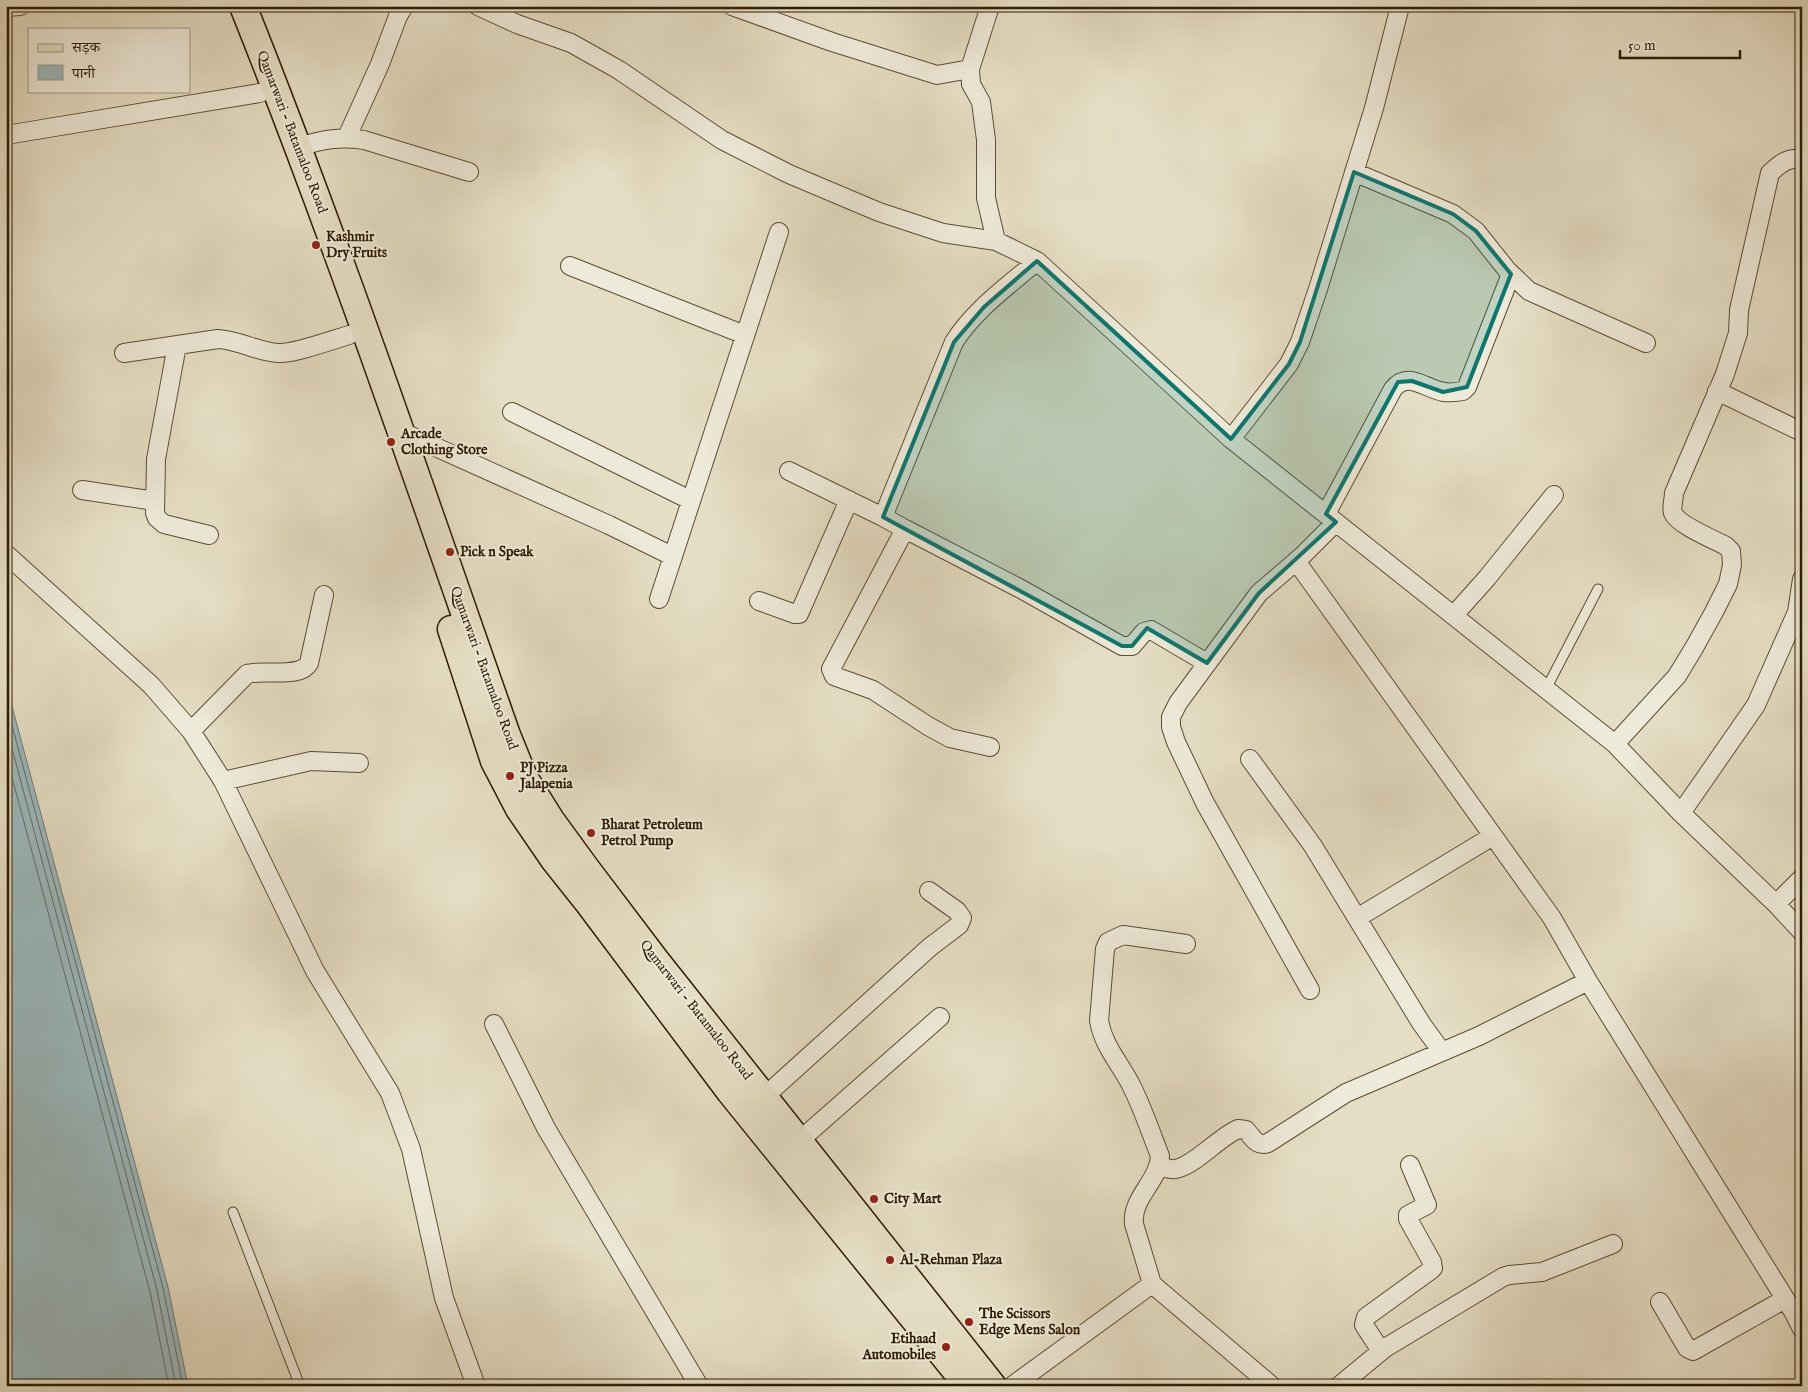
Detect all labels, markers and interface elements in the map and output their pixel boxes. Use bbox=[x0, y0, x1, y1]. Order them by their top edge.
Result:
legend bbox=[28, 28, 190, 92]
scale bar bbox=[1620, 28, 1740, 60]
text: 50 m bbox=[1628, 36, 1656, 55]
text: सड़क bbox=[71, 38, 101, 57]
street label: Qamarwari - Batamaloo Road bbox=[253, 48, 332, 216]
text: पानी bbox=[71, 64, 96, 83]
place label: Kashmir Dry Fruits bbox=[326, 228, 387, 262]
marker: Kashmir Dry Fruits bbox=[310, 239, 322, 251]
place label: Arcade Clothing Store bbox=[400, 425, 488, 459]
marker: Arcade Clothing Store bbox=[385, 436, 397, 448]
place label: Pick n Speak bbox=[460, 543, 534, 561]
marker: Pick n Speak bbox=[444, 546, 456, 558]
street label: Qamarwari - Batamaloo Road bbox=[446, 584, 522, 753]
place label: PJ Pizza Jalapenia bbox=[518, 759, 573, 793]
marker: PJ Pizza Jalapenia bbox=[504, 770, 516, 782]
place label: Bharat Petroleum Petrol Pump bbox=[601, 816, 703, 850]
marker: Bharat Petroleum Petrol Pump bbox=[585, 827, 597, 839]
street label: Qamarwari - Batamaloo Road bbox=[636, 936, 757, 1084]
place label: City Mart bbox=[884, 1190, 942, 1208]
marker: City Mart bbox=[868, 1193, 880, 1205]
place label: Al-Rehman Plaza bbox=[899, 1251, 1003, 1269]
marker: Al-Rehman Plaza bbox=[884, 1254, 896, 1266]
place label: The Scissors Edge Mens Salon bbox=[978, 1305, 1081, 1339]
marker: The Scissors Edge Mens Salon bbox=[963, 1316, 975, 1328]
place label: Etihaad Automobiles bbox=[861, 1330, 937, 1364]
marker: Etihaad Automobiles bbox=[940, 1341, 952, 1353]

